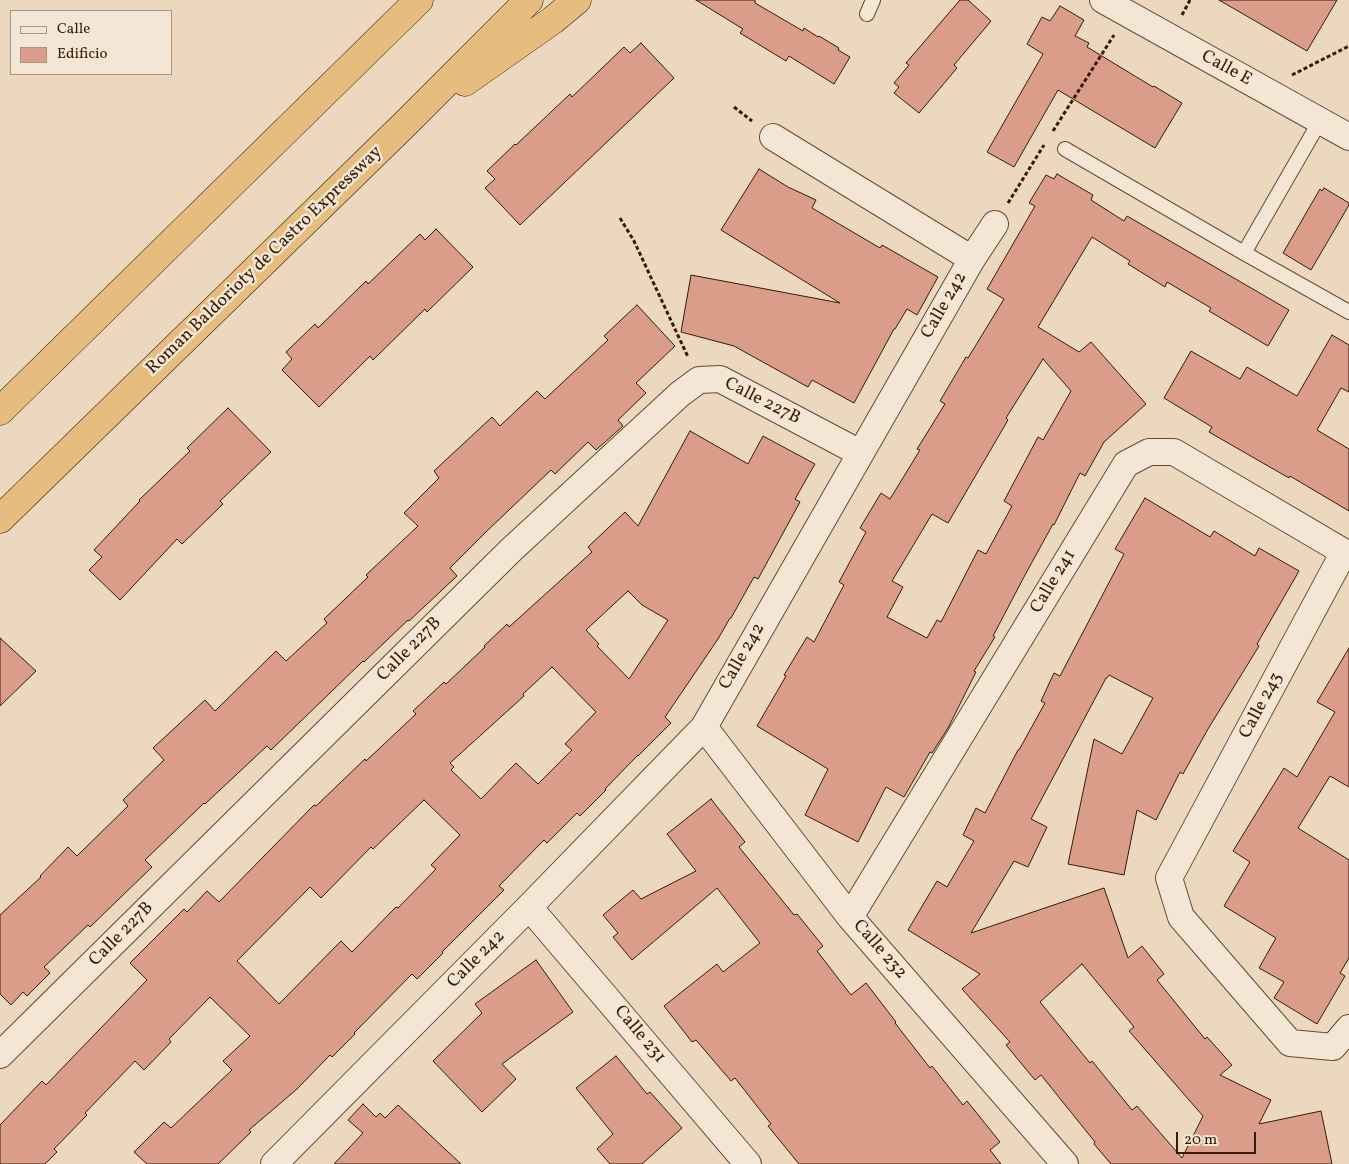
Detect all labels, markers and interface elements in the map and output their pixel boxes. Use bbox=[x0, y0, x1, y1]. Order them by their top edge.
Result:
legend bbox=[10, 10, 172, 75]
text: Calle bbox=[57, 19, 90, 40]
text: Edificio bbox=[57, 44, 108, 65]
street label: Calle E bbox=[1197, 46, 1255, 92]
street label: Roman Baldorioty de Castro Expressway bbox=[143, 142, 387, 380]
street label: Calle 242 bbox=[917, 269, 973, 343]
street label: Calle 227B bbox=[720, 374, 804, 430]
street label: Calle 241 bbox=[1027, 546, 1081, 618]
street label: Calle 227B bbox=[373, 613, 447, 687]
street label: Calle 242 bbox=[715, 620, 771, 694]
street label: Calle 243 bbox=[1236, 669, 1288, 743]
street label: Calle 227B bbox=[85, 898, 159, 972]
street label: Calle 232 bbox=[847, 916, 911, 984]
street label: Calle 242 bbox=[444, 927, 510, 993]
street label: Calle 231 bbox=[609, 1002, 669, 1068]
scale bar bbox=[1179, 1122, 1259, 1154]
text: 20 m bbox=[1184, 1130, 1217, 1151]

